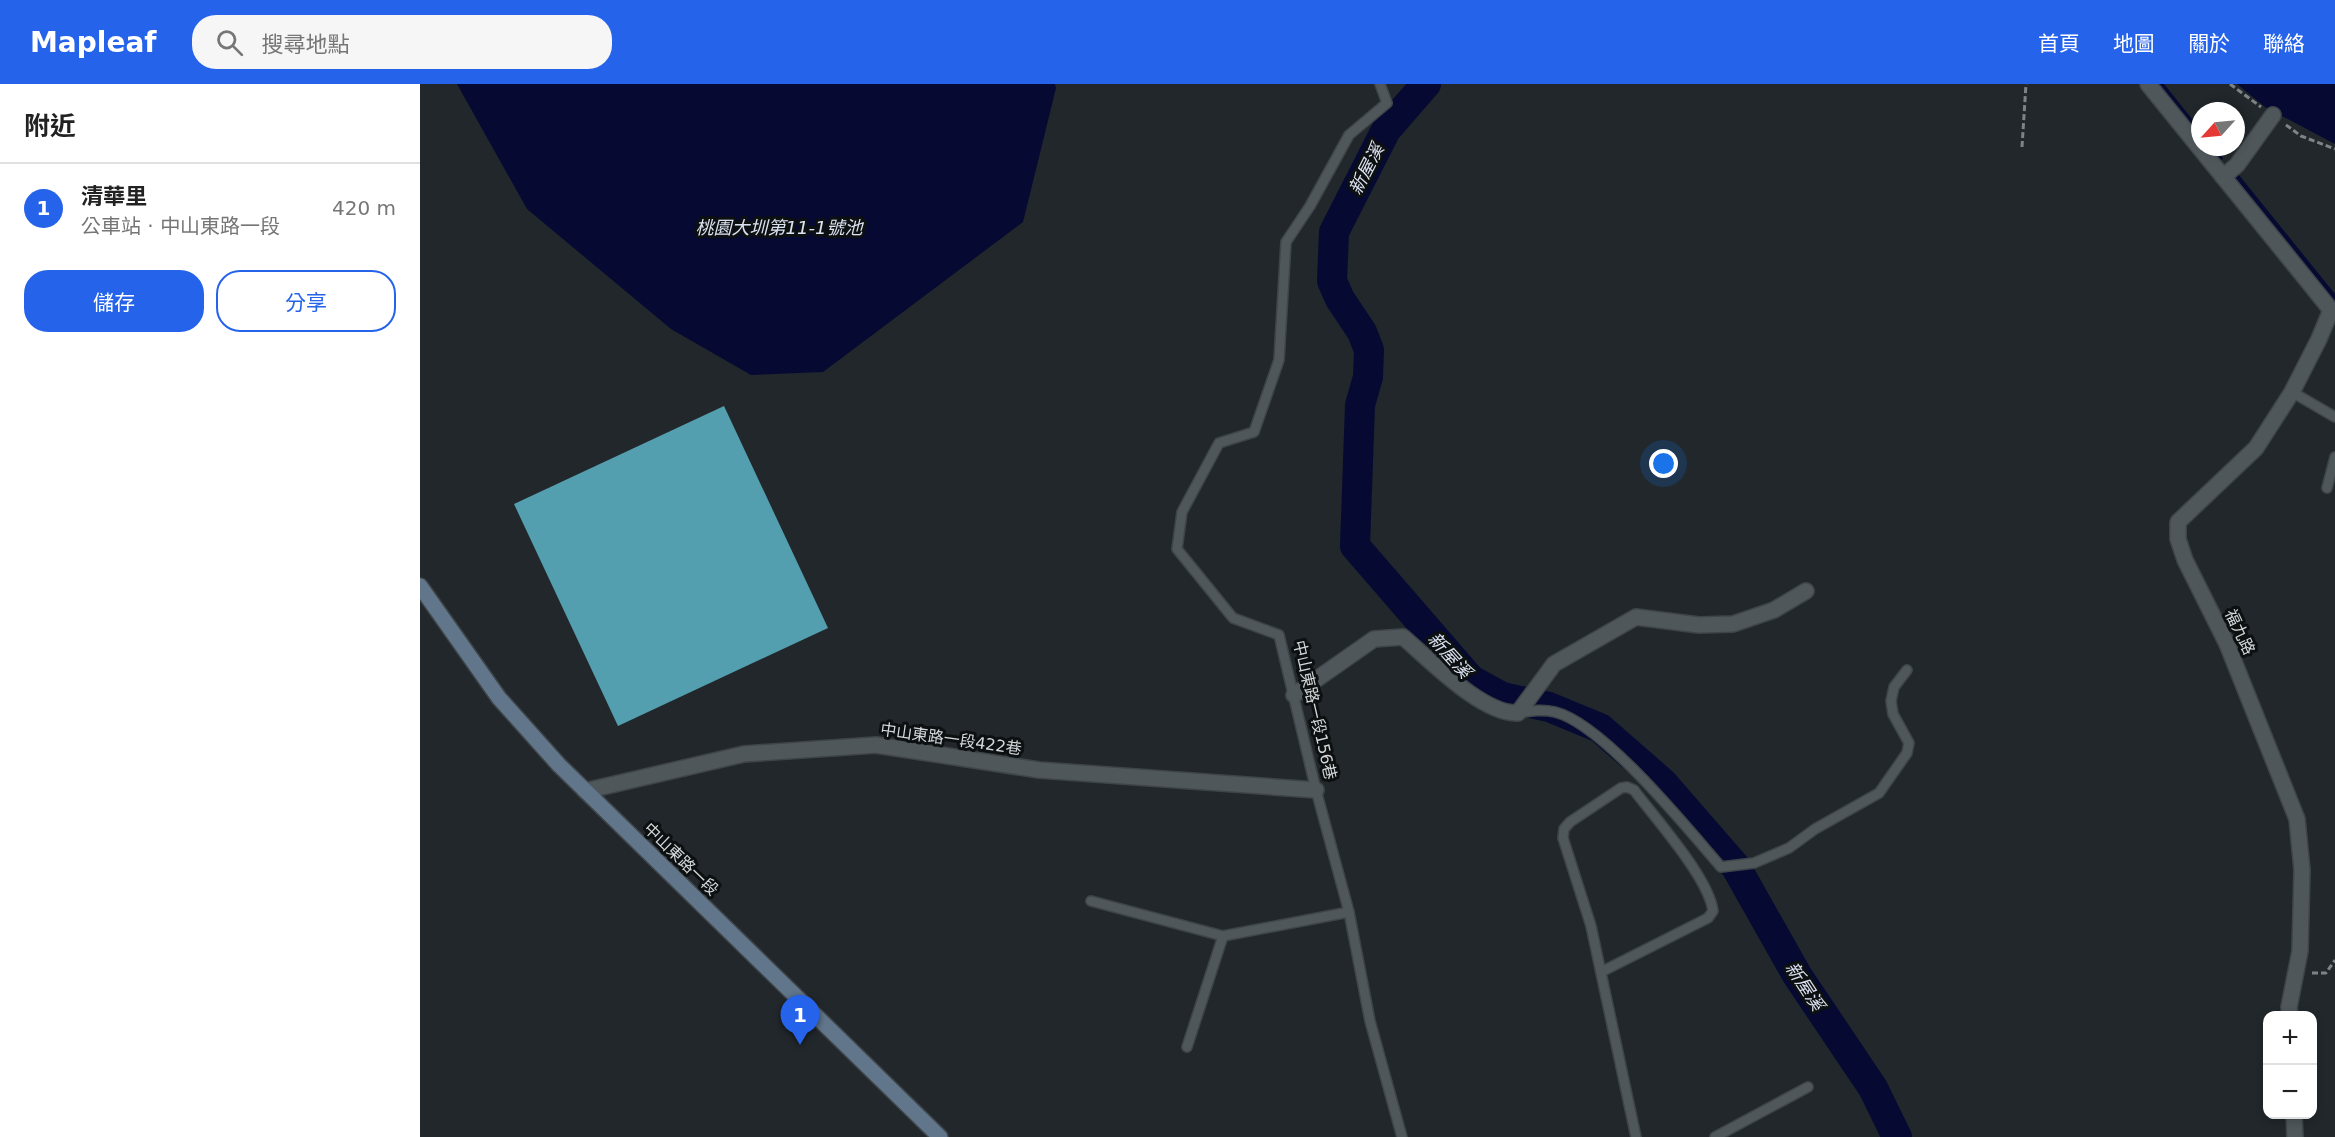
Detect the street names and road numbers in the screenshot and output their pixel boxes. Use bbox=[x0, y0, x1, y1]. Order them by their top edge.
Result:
street label: 福九路 bbox=[2221, 606, 2259, 658]
street label: 中山東路一段156巷 bbox=[1290, 638, 1340, 782]
street label: 中山東路一段422巷 bbox=[879, 720, 1023, 758]
street label: 中山東路一段 bbox=[640, 819, 722, 899]

